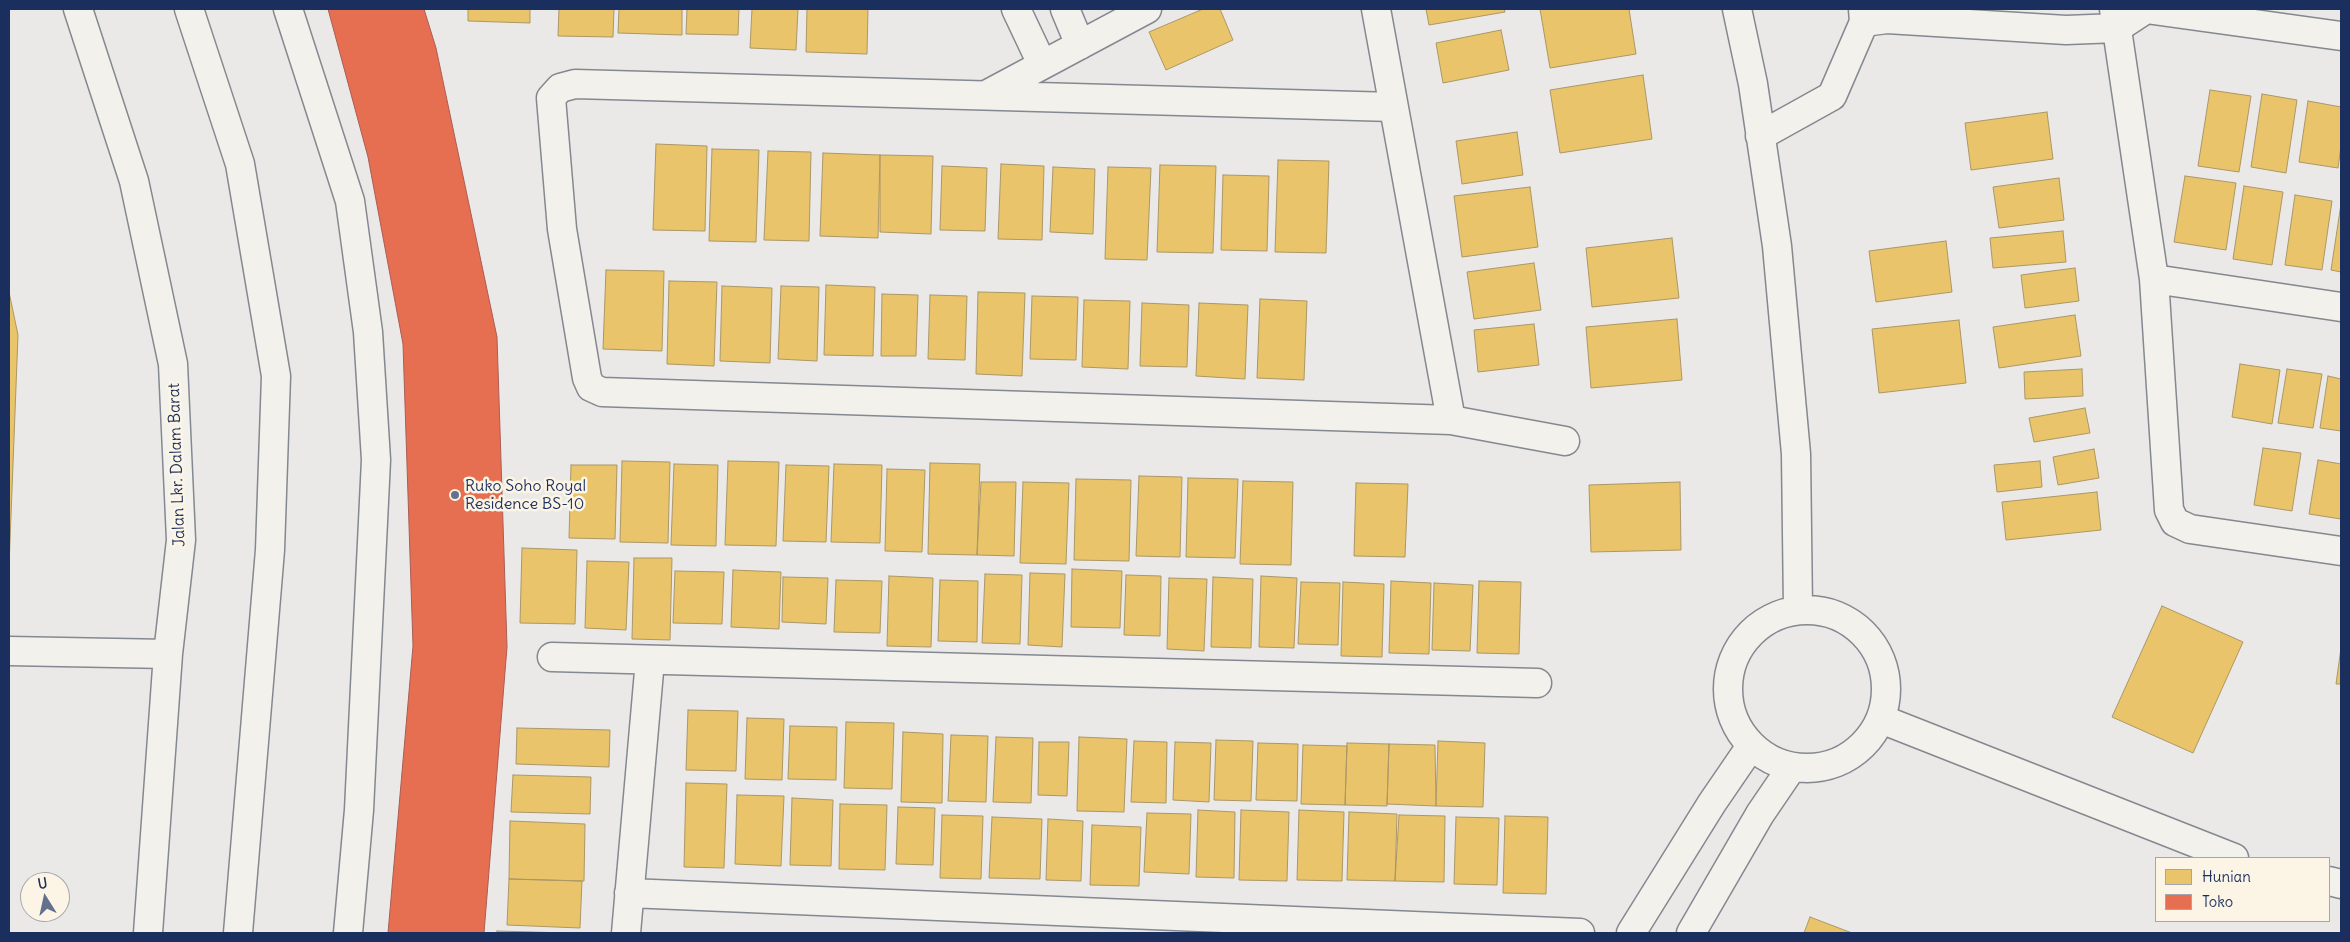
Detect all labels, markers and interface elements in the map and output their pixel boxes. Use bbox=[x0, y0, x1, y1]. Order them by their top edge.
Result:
street label: Jalan Lkr. Dalam Barat bbox=[165, 383, 189, 547]
place label: Ruko Soho Royal Residence BS-10 bbox=[465, 476, 586, 514]
marker: Ruko Soho Royal Residence BS-10 bbox=[449, 489, 461, 501]
legend bbox=[2155, 857, 2330, 922]
text: Hunian bbox=[2202, 867, 2251, 886]
north arrow bbox=[20, 872, 70, 922]
text: U bbox=[36, 874, 49, 893]
text: Toko bbox=[2202, 892, 2233, 911]

